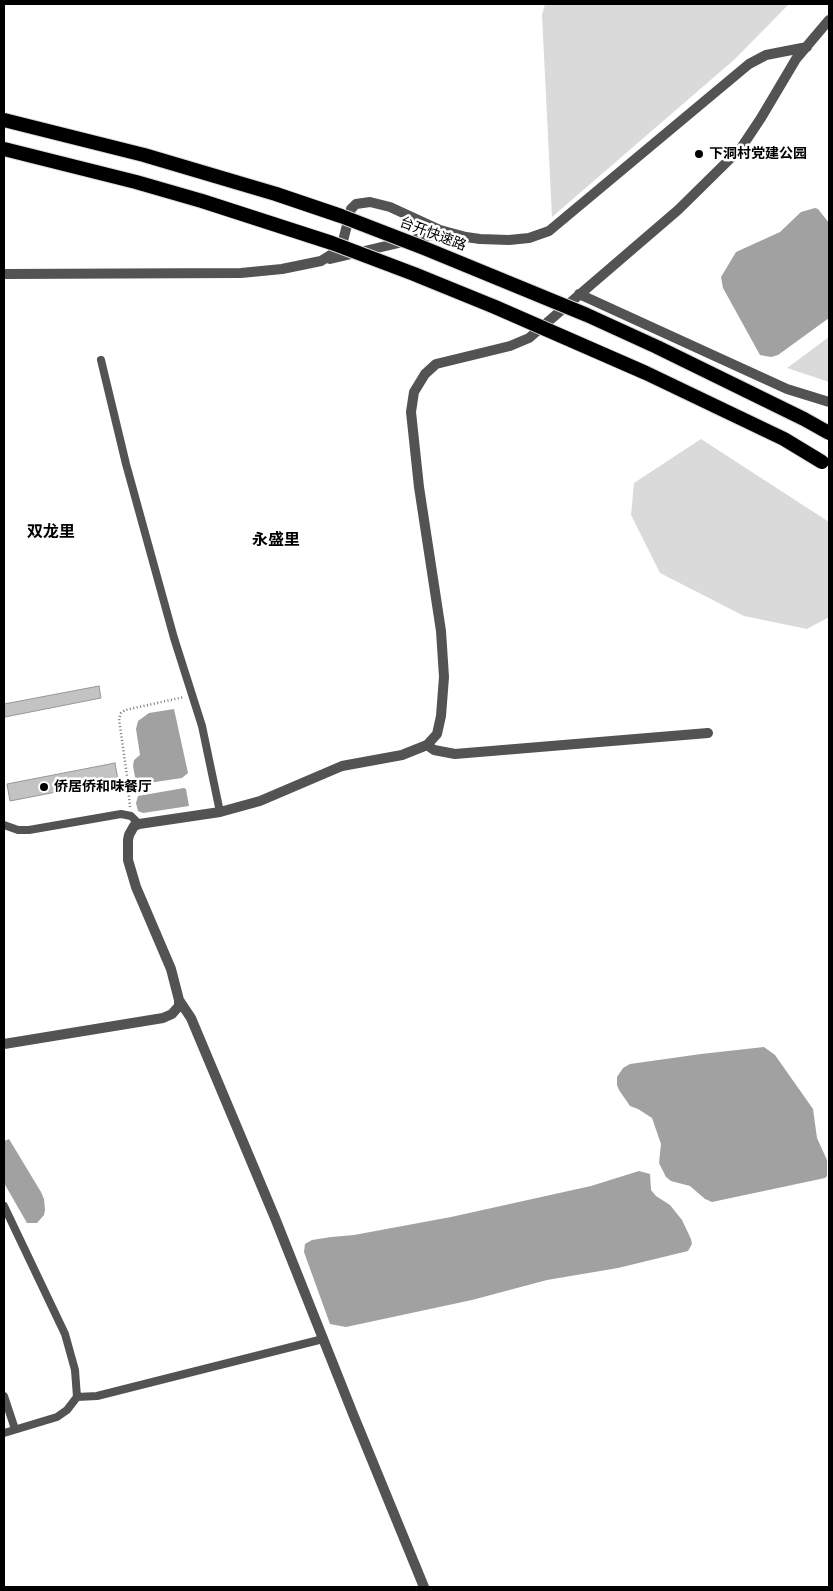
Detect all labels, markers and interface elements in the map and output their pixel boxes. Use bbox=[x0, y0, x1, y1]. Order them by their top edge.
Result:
place label: 下洞村党建公园 bbox=[709, 146, 807, 162]
marker: 下洞村党建公园 bbox=[693, 148, 705, 160]
street label: 台开快速路 bbox=[397, 214, 469, 254]
district label: 双龙里 bbox=[27, 522, 75, 542]
district label: 永盛里 bbox=[252, 530, 300, 550]
place label: 侨居侨和味餐厅 bbox=[54, 779, 152, 795]
marker: 侨居侨和味餐厅 bbox=[38, 781, 50, 793]

